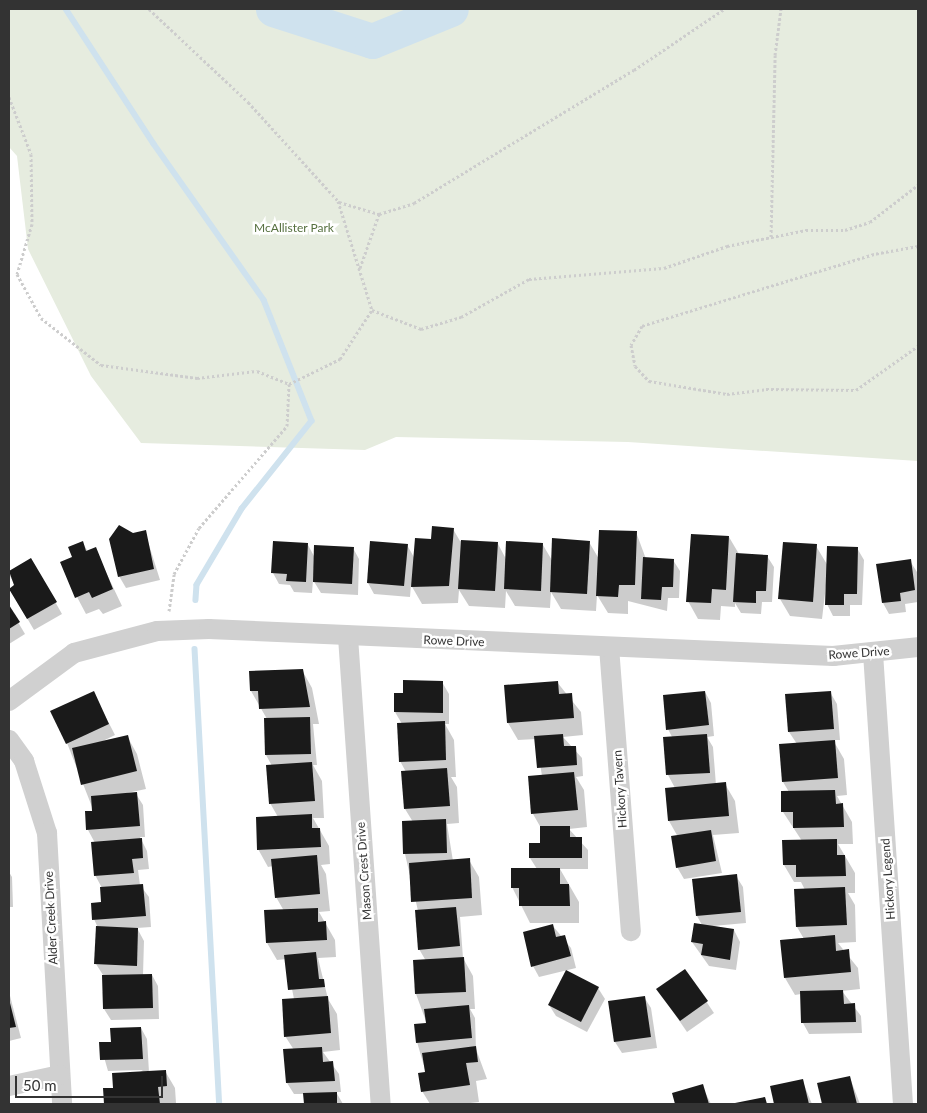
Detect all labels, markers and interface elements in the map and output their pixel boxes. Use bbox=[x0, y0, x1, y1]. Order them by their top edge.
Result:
park label: McAllister Park bbox=[254, 221, 334, 235]
street label: Rowe Drive bbox=[423, 633, 485, 649]
street label: Rowe Drive bbox=[828, 644, 890, 662]
street label: Hickory Tavern bbox=[610, 749, 630, 829]
street label: Mason Crest Drive bbox=[353, 821, 375, 921]
street label: Hickory Legend bbox=[878, 838, 898, 920]
street label: Alder Creek Drive bbox=[41, 871, 61, 965]
scale bar bbox=[18, 1066, 165, 1098]
text: 50 m bbox=[23, 1076, 57, 1094]

